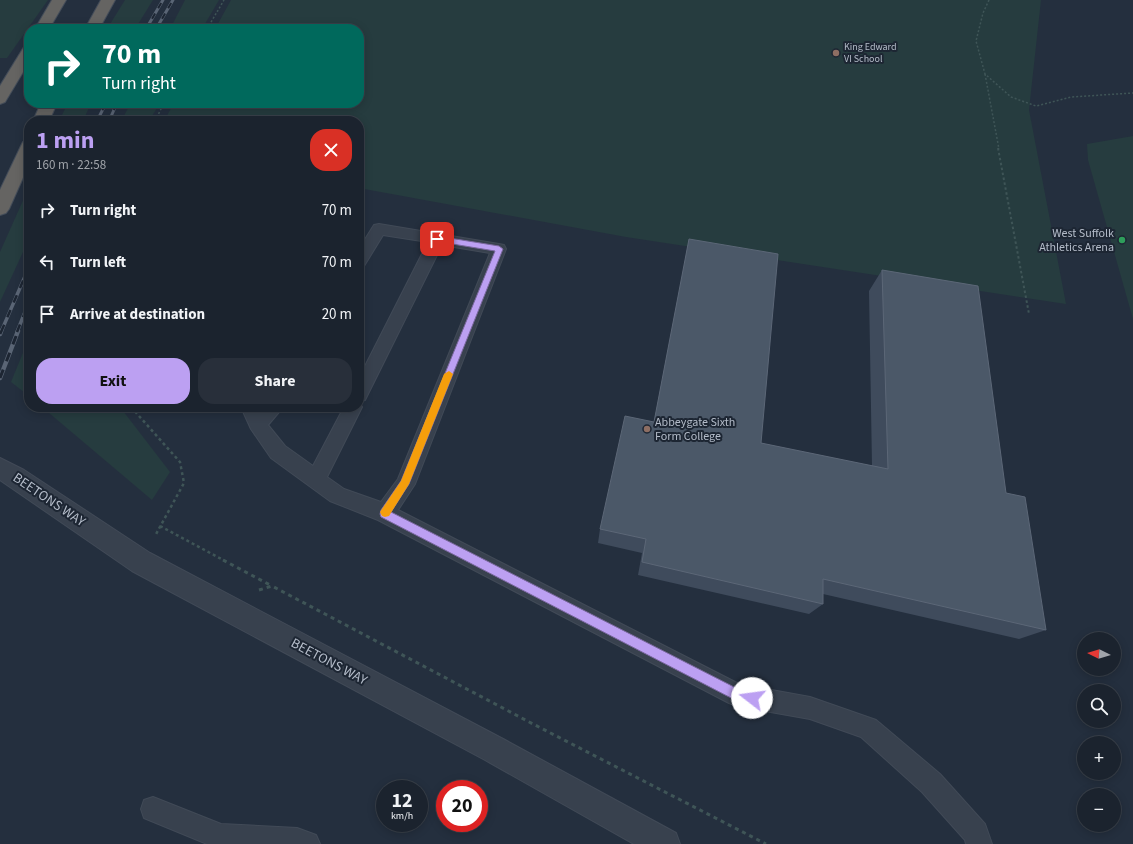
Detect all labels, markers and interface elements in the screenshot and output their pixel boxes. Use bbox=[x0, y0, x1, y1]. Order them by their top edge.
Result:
text: 70 m bbox=[102, 34, 161, 74]
icon: right bbox=[36, 40, 88, 92]
place label: King Edward VI School bbox=[844, 40, 897, 66]
marker: King Edward VI School bbox=[831, 48, 841, 58]
text: Turn right bbox=[102, 71, 176, 96]
text: 1 min bbox=[36, 123, 94, 158]
button: close bbox=[310, 129, 352, 171]
text: 160 m · 22:58 bbox=[36, 156, 106, 174]
icon: right bbox=[36, 199, 58, 221]
text: Turn right bbox=[70, 200, 136, 221]
text: 70 m bbox=[322, 200, 352, 221]
pin bbox=[420, 222, 454, 256]
place label: West Suffolk Athletics Arena bbox=[1039, 225, 1114, 256]
icon: arrive bbox=[426, 228, 448, 250]
marker: West Suffolk Athletics Arena bbox=[1117, 235, 1127, 245]
icon: left bbox=[36, 251, 58, 273]
text: Turn left bbox=[70, 252, 126, 273]
text: 70 m bbox=[322, 252, 352, 273]
icon: arrive bbox=[36, 303, 58, 325]
text: Arrive at destination bbox=[70, 304, 205, 325]
text: 20 m bbox=[322, 304, 352, 325]
button: Exit bbox=[36, 358, 190, 404]
button: Share bbox=[198, 358, 352, 404]
place label: Abbeygate Sixth Form College bbox=[655, 414, 735, 445]
marker: Abbeygate Sixth Form College bbox=[642, 424, 652, 434]
street label: BEETONS WAY bbox=[9, 468, 90, 532]
north arrow bbox=[1077, 632, 1121, 676]
map controls bbox=[1077, 632, 1121, 832]
street label: BEETONS WAY bbox=[287, 633, 371, 691]
position arrow bbox=[731, 677, 773, 719]
button: search bbox=[1077, 684, 1121, 728]
button: + bbox=[1077, 736, 1121, 780]
speed limit sign: 20 bbox=[436, 780, 488, 832]
text: 12 bbox=[391, 787, 413, 815]
button: − bbox=[1077, 788, 1121, 832]
text: km/h bbox=[391, 809, 413, 823]

